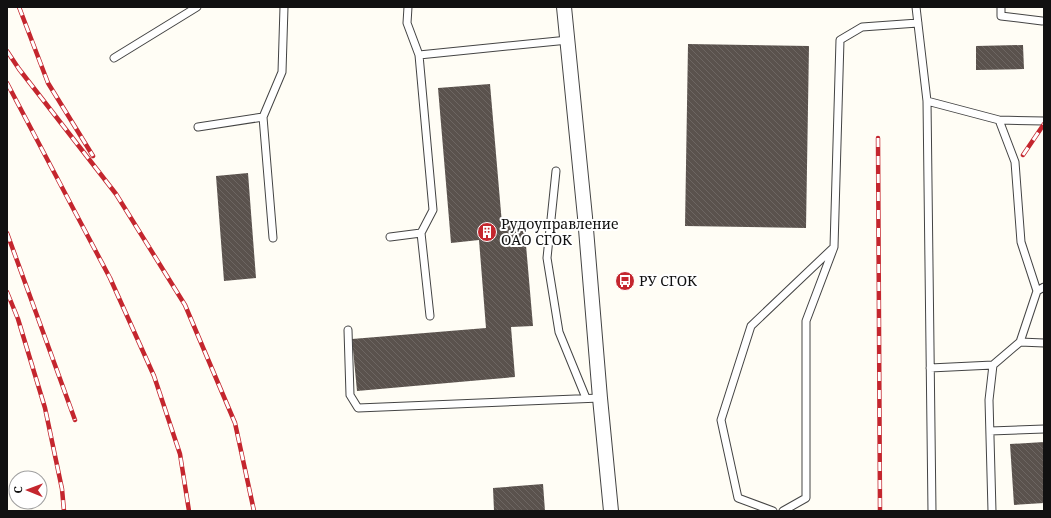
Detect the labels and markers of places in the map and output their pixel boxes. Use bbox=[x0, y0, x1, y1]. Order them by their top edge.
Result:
place label: Рудоуправление ОАО СГОК bbox=[501, 214, 619, 249]
building icon: Рудоуправление ОАО СГОК bbox=[476, 221, 498, 243]
bus stop icon: РУ СГОК bbox=[614, 270, 636, 292]
place label: РУ СГОК bbox=[639, 271, 697, 290]

